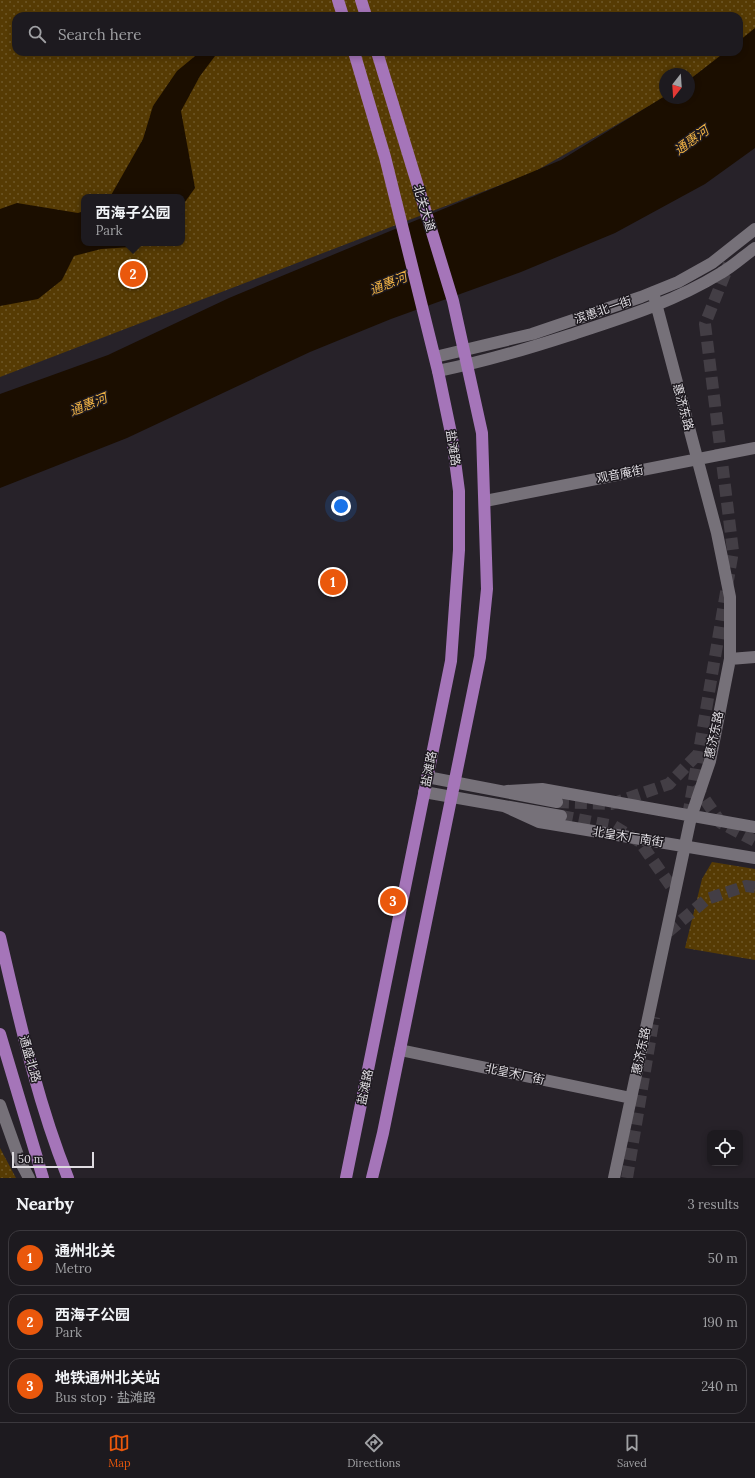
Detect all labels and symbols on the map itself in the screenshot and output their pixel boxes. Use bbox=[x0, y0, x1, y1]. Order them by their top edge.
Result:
north arrow bbox=[659, 68, 695, 104]
water label: 通惠河 bbox=[671, 120, 714, 159]
street label: 北关大道 bbox=[410, 183, 439, 233]
pin: 2 bbox=[120, 259, 146, 289]
water label: 通惠河 bbox=[367, 267, 412, 299]
street label: 滨惠北一街 bbox=[572, 293, 634, 326]
street label: 惠济东路 bbox=[670, 382, 697, 432]
water label: 通惠河 bbox=[67, 388, 112, 420]
street label: 盐滩路 bbox=[443, 429, 464, 467]
street label: 观音庵街 bbox=[595, 462, 645, 485]
your location bbox=[331, 496, 351, 516]
pin: 1 bbox=[320, 567, 346, 597]
street label: 惠济东路 bbox=[701, 710, 726, 760]
street label: 盐滩路 bbox=[418, 750, 439, 788]
street label: 北皇木厂南街 bbox=[591, 823, 665, 850]
pin: 3 bbox=[380, 886, 406, 916]
street label: 惠济东路 bbox=[628, 1026, 653, 1076]
street label: 通盛北路 bbox=[17, 1034, 44, 1084]
street label: 北皇木厂街 bbox=[484, 1060, 546, 1087]
street label: 盐滩路 bbox=[353, 1068, 376, 1106]
scale bar bbox=[12, 1150, 94, 1169]

